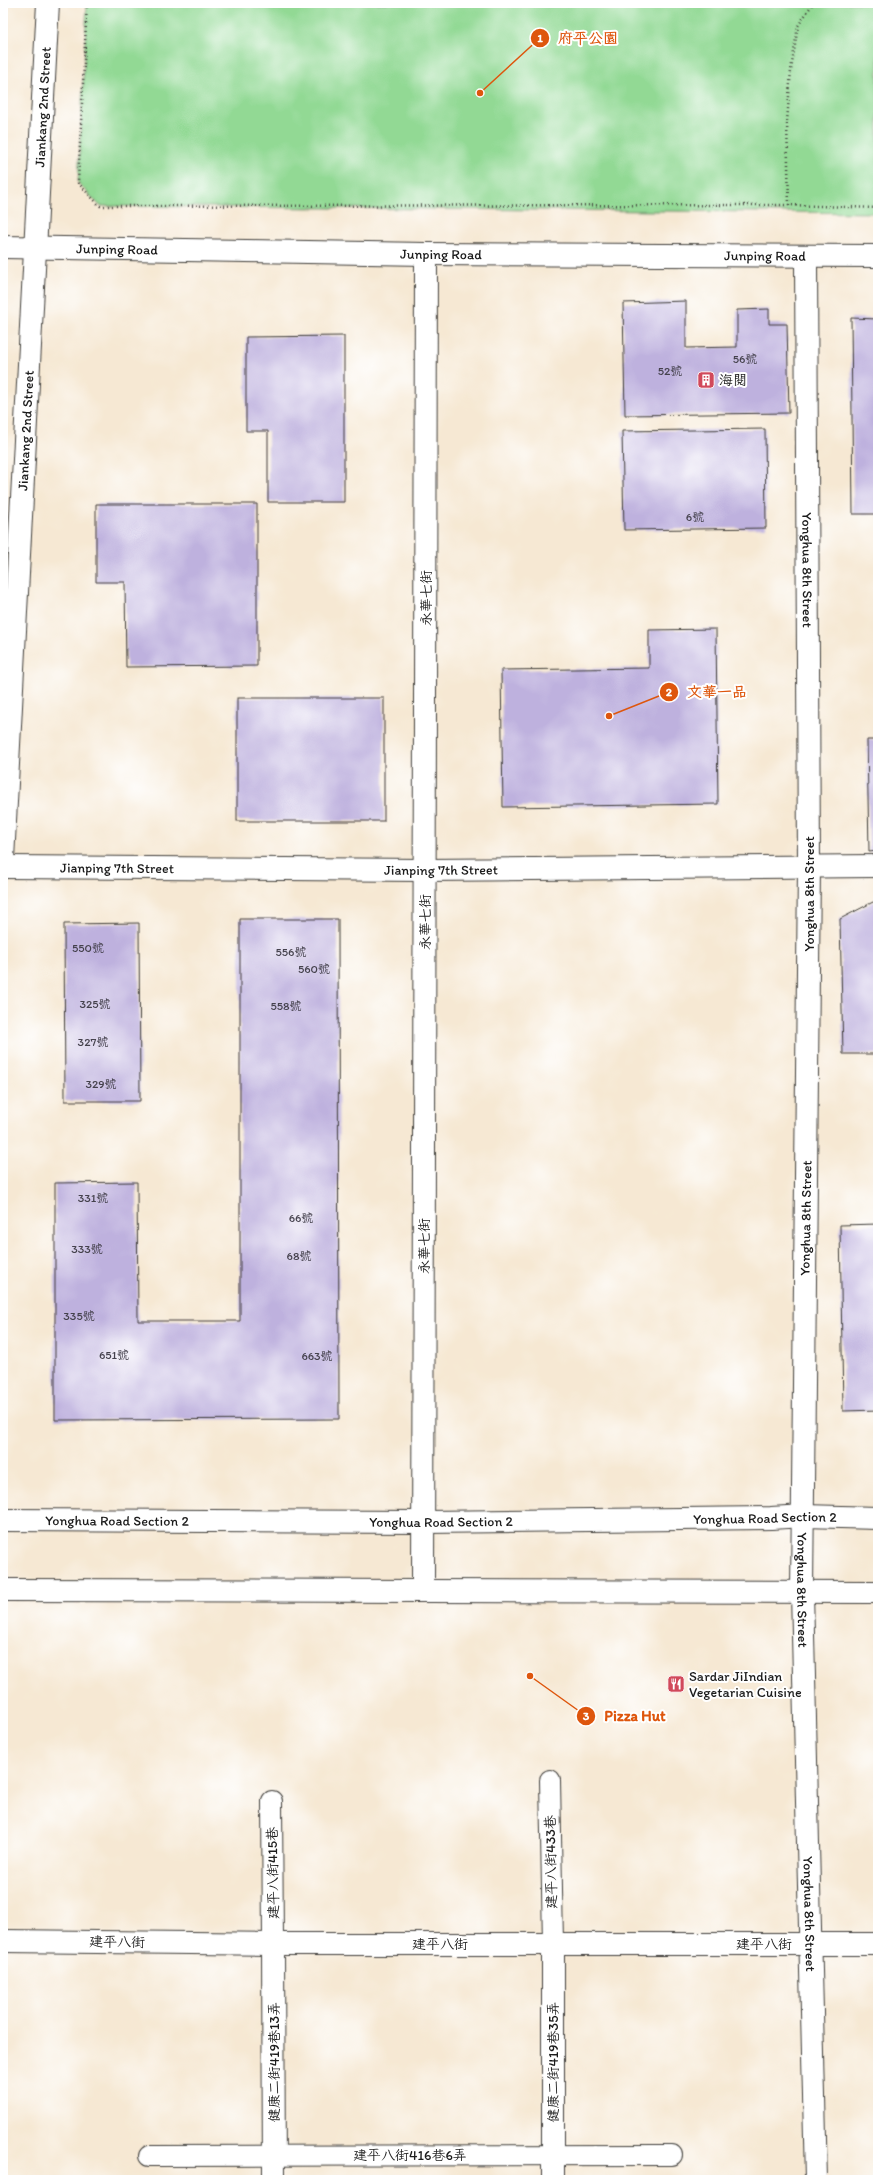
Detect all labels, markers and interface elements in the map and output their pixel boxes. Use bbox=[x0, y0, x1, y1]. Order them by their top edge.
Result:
callout: 府平公園 bbox=[530, 24, 626, 51]
text: 府平公園 bbox=[558, 29, 618, 47]
text: 1 bbox=[537, 31, 543, 45]
street label: Jiankang 2nd Street bbox=[31, 46, 54, 168]
street label: Junping Road bbox=[76, 240, 158, 258]
street label: Junping Road bbox=[400, 245, 482, 263]
street label: Junping Road bbox=[724, 247, 806, 264]
house number: 56號 bbox=[733, 352, 757, 366]
house number: 52號 bbox=[658, 364, 682, 378]
street label: Jiankang 2nd Street bbox=[14, 370, 37, 491]
building icon: 海閱 bbox=[696, 370, 716, 390]
place label: 海閱 bbox=[719, 372, 747, 389]
house number: 6號 bbox=[686, 510, 704, 524]
street label: Yonghua 8th Street bbox=[799, 512, 816, 628]
street label: 永華七街 bbox=[418, 570, 435, 626]
callout: 文華一品 bbox=[659, 679, 755, 706]
text: 文華一品 bbox=[687, 683, 747, 701]
text: 2 bbox=[666, 685, 673, 699]
street label: Yonghua 8th Street bbox=[801, 836, 818, 952]
street label: Jianping 7th Street bbox=[60, 859, 174, 877]
street label: Jianping 7th Street bbox=[384, 861, 498, 879]
street label: 永華七街 bbox=[417, 894, 434, 950]
house number: 550號 bbox=[72, 941, 104, 955]
house number: 556號 bbox=[276, 945, 306, 959]
house number: 560號 bbox=[298, 962, 330, 976]
house number: 325號 bbox=[79, 997, 111, 1011]
house number: 558號 bbox=[270, 999, 302, 1013]
house number: 327號 bbox=[78, 1035, 108, 1049]
house number: 329號 bbox=[85, 1077, 117, 1091]
street label: Yonghua 8th Street bbox=[796, 1160, 816, 1276]
house number: 331號 bbox=[78, 1191, 108, 1205]
house number: 66號 bbox=[289, 1211, 313, 1225]
street label: 永華七街 bbox=[416, 1218, 433, 1274]
house number: 333號 bbox=[71, 1242, 103, 1256]
house number: 68號 bbox=[287, 1249, 311, 1263]
house number: 335號 bbox=[63, 1309, 95, 1323]
house number: 651號 bbox=[99, 1348, 129, 1362]
house number: 663號 bbox=[301, 1349, 333, 1363]
street label: Yonghua Road Section 2 bbox=[693, 1507, 838, 1527]
street label: Yonghua Road Section 2 bbox=[45, 1512, 189, 1529]
street label: Yonghua Road Section 2 bbox=[369, 1512, 514, 1531]
street label: Yonghua 8th Street bbox=[793, 1532, 812, 1648]
place label: Sardar JiIndian Vegetarian Cuisine bbox=[689, 1668, 802, 1701]
restaurant icon: Sardar JiIndian Vegetarian Cuisine bbox=[666, 1674, 686, 1694]
callout: Pizza Hut bbox=[576, 1703, 673, 1730]
text: Pizza Hut bbox=[604, 1707, 666, 1725]
text: 3 bbox=[583, 1709, 590, 1723]
street label: 建平八街433巷 bbox=[542, 1814, 560, 1909]
street label: 建平八街415巷 bbox=[264, 1826, 282, 1919]
street label: Yonghua 8th Street bbox=[800, 1856, 820, 1972]
street label: 建平八街 bbox=[89, 1933, 145, 1951]
street label: 建平八街 bbox=[412, 1936, 468, 1953]
street label: 建平八街 bbox=[736, 1936, 792, 1953]
street label: 健康二街419巷35弄 bbox=[545, 2001, 562, 2123]
street label: 健康二街419巷13弄 bbox=[266, 2002, 283, 2122]
street label: 建平八街416巷6弄 bbox=[353, 2147, 467, 2164]

